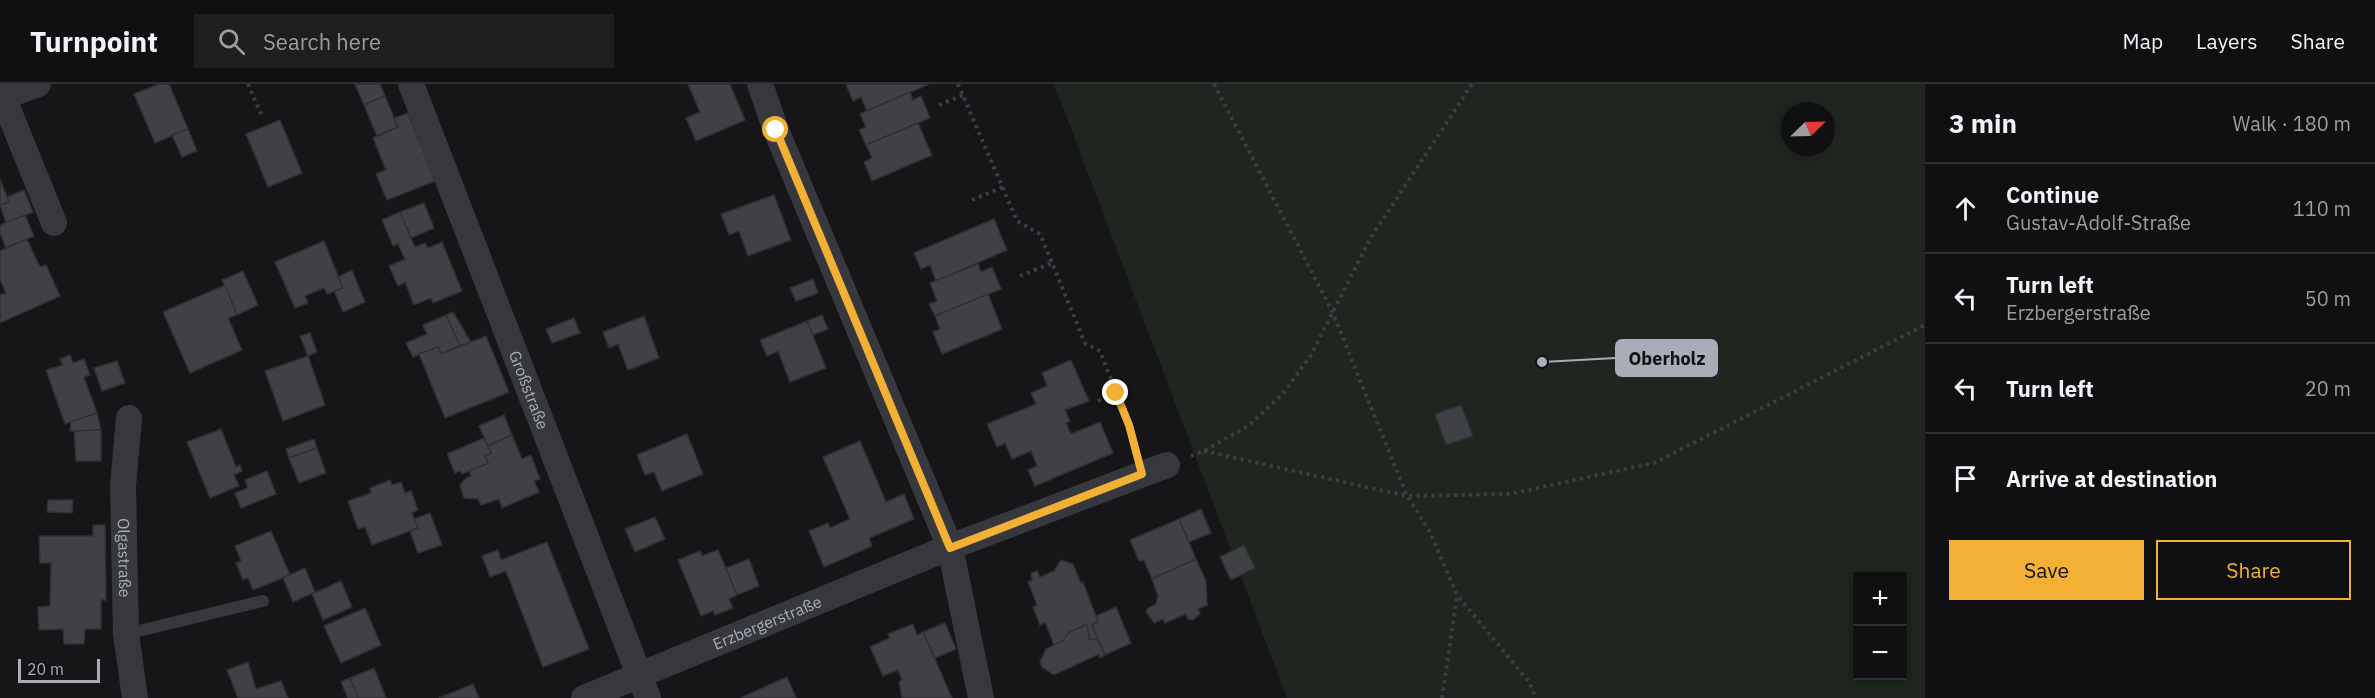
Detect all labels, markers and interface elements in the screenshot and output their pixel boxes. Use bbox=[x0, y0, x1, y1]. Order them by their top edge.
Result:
search box bbox=[194, 14, 614, 68]
text: Turnpoint bbox=[30, 23, 158, 60]
icon: search bbox=[215, 25, 248, 58]
text: Search here bbox=[263, 27, 381, 56]
text: Map bbox=[2123, 27, 2163, 55]
text: Layers bbox=[2196, 27, 2258, 55]
text: Share bbox=[2291, 27, 2345, 55]
north arrow bbox=[1781, 102, 1835, 156]
text: 3 min bbox=[1949, 106, 2017, 140]
text: Walk · 180 m bbox=[2233, 110, 2351, 137]
route start bbox=[762, 116, 788, 142]
text: Continue bbox=[2006, 180, 2099, 209]
icon: ahead bbox=[1949, 192, 1982, 225]
text: 110 m bbox=[2293, 195, 2351, 222]
text: Gustav-Adolf-Straße bbox=[2006, 209, 2191, 236]
text: Turn left bbox=[2006, 270, 2094, 299]
icon: left bbox=[1949, 282, 1982, 315]
text: 50 m bbox=[2305, 285, 2351, 312]
text: Erzbergerstraße bbox=[2006, 299, 2151, 326]
callout: Oberholz bbox=[1616, 340, 1717, 376]
text: Oberholz bbox=[1629, 347, 1705, 370]
street label: Großstraße bbox=[505, 348, 553, 432]
icon: left bbox=[1949, 372, 1982, 405]
text: Turn left bbox=[2006, 374, 2094, 403]
text: 20 m bbox=[2305, 375, 2351, 402]
route end bbox=[1102, 379, 1128, 405]
icon: arrive bbox=[1949, 462, 1982, 495]
text: Arrive at destination bbox=[2006, 464, 2217, 493]
street label: Olgastraße bbox=[114, 518, 135, 598]
button: Save bbox=[1949, 540, 2144, 600]
button: Share bbox=[2156, 540, 2351, 600]
map controls bbox=[1853, 572, 1907, 680]
button: + bbox=[1853, 572, 1907, 626]
street label: Erzbergerstraße bbox=[710, 591, 825, 654]
button: − bbox=[1853, 626, 1907, 680]
scale bar bbox=[18, 656, 100, 684]
text: 20 m bbox=[27, 659, 64, 679]

